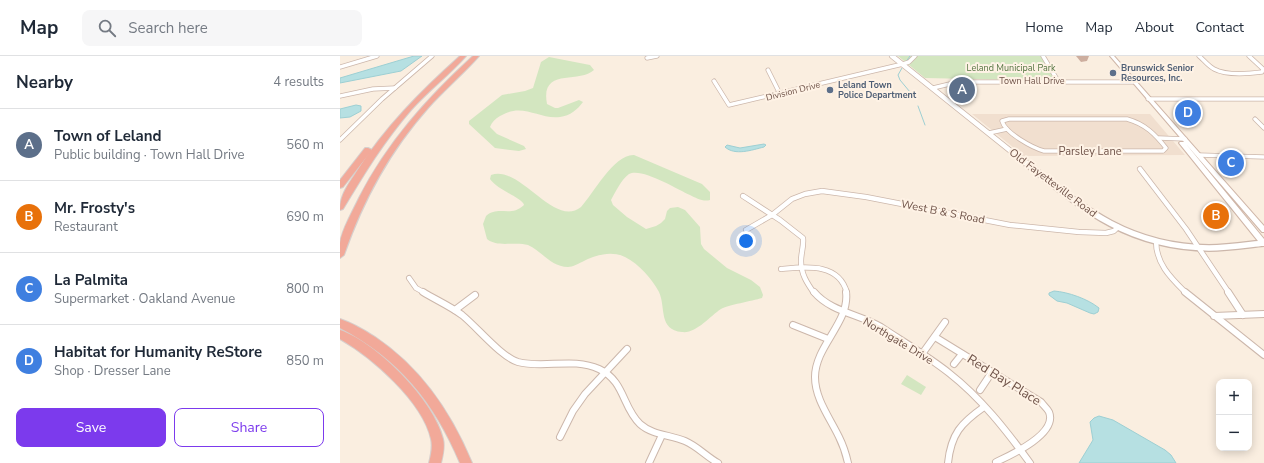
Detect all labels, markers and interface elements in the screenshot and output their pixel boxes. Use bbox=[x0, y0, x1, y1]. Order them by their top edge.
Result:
search box bbox=[82, 10, 362, 46]
text: Map bbox=[20, 15, 58, 41]
icon: search bbox=[96, 17, 118, 39]
text: Search here bbox=[128, 18, 208, 38]
text: Home bbox=[1025, 18, 1063, 37]
text: Map bbox=[1085, 18, 1113, 37]
text: About bbox=[1135, 18, 1174, 37]
text: Contact bbox=[1196, 18, 1244, 37]
park label: Leland Municipal Park bbox=[967, 62, 1056, 74]
place label: Brunswick Senior Resources, Inc. bbox=[1121, 62, 1194, 84]
marker: Brunswick Senior Resources, Inc. bbox=[1108, 68, 1118, 78]
text: Nearby bbox=[16, 71, 73, 94]
text: 4 results bbox=[273, 73, 324, 91]
pin: A bbox=[949, 75, 975, 105]
street label: Town Hall Drive bbox=[999, 75, 1065, 87]
street label: Division Drive bbox=[765, 78, 822, 104]
place label: Leland Town Police Department bbox=[838, 79, 917, 101]
marker: Leland Town Police Department bbox=[825, 85, 835, 95]
pin: D bbox=[1175, 98, 1201, 128]
text: Town of Leland bbox=[54, 126, 162, 146]
text: A bbox=[24, 136, 34, 154]
text: 560 m bbox=[286, 136, 324, 154]
street label: Parsley Lane bbox=[1058, 144, 1122, 159]
street label: Old Fayetteville Road bbox=[1006, 145, 1100, 221]
text: Public building · Town Hall Drive bbox=[54, 146, 244, 164]
pin: C bbox=[1218, 148, 1244, 178]
street label: West B & S Road bbox=[900, 197, 986, 227]
text: Mr. Frosty's bbox=[54, 198, 135, 218]
pin: B bbox=[1203, 201, 1229, 231]
text: B bbox=[25, 208, 33, 226]
text: 690 m bbox=[286, 208, 324, 226]
text: Restaurant bbox=[54, 218, 118, 236]
your location bbox=[736, 231, 756, 251]
text: La Palmita bbox=[54, 270, 128, 290]
text: C bbox=[25, 280, 33, 298]
text: 800 m bbox=[286, 280, 324, 298]
text: Supermarket · Oakland Avenue bbox=[54, 290, 235, 308]
street label: Northgate Drive bbox=[860, 314, 936, 368]
text: Habitat for Humanity ReStore bbox=[54, 342, 262, 362]
street label: Red Bay Place bbox=[964, 350, 1044, 410]
text: D bbox=[24, 352, 34, 370]
text: 850 m bbox=[286, 352, 324, 370]
text: Shop · Dresser Lane bbox=[54, 362, 171, 380]
map controls bbox=[1216, 379, 1252, 451]
button: + bbox=[1216, 379, 1252, 415]
button: Save bbox=[16, 408, 166, 447]
button: Share bbox=[174, 408, 324, 447]
button: − bbox=[1216, 415, 1252, 451]

